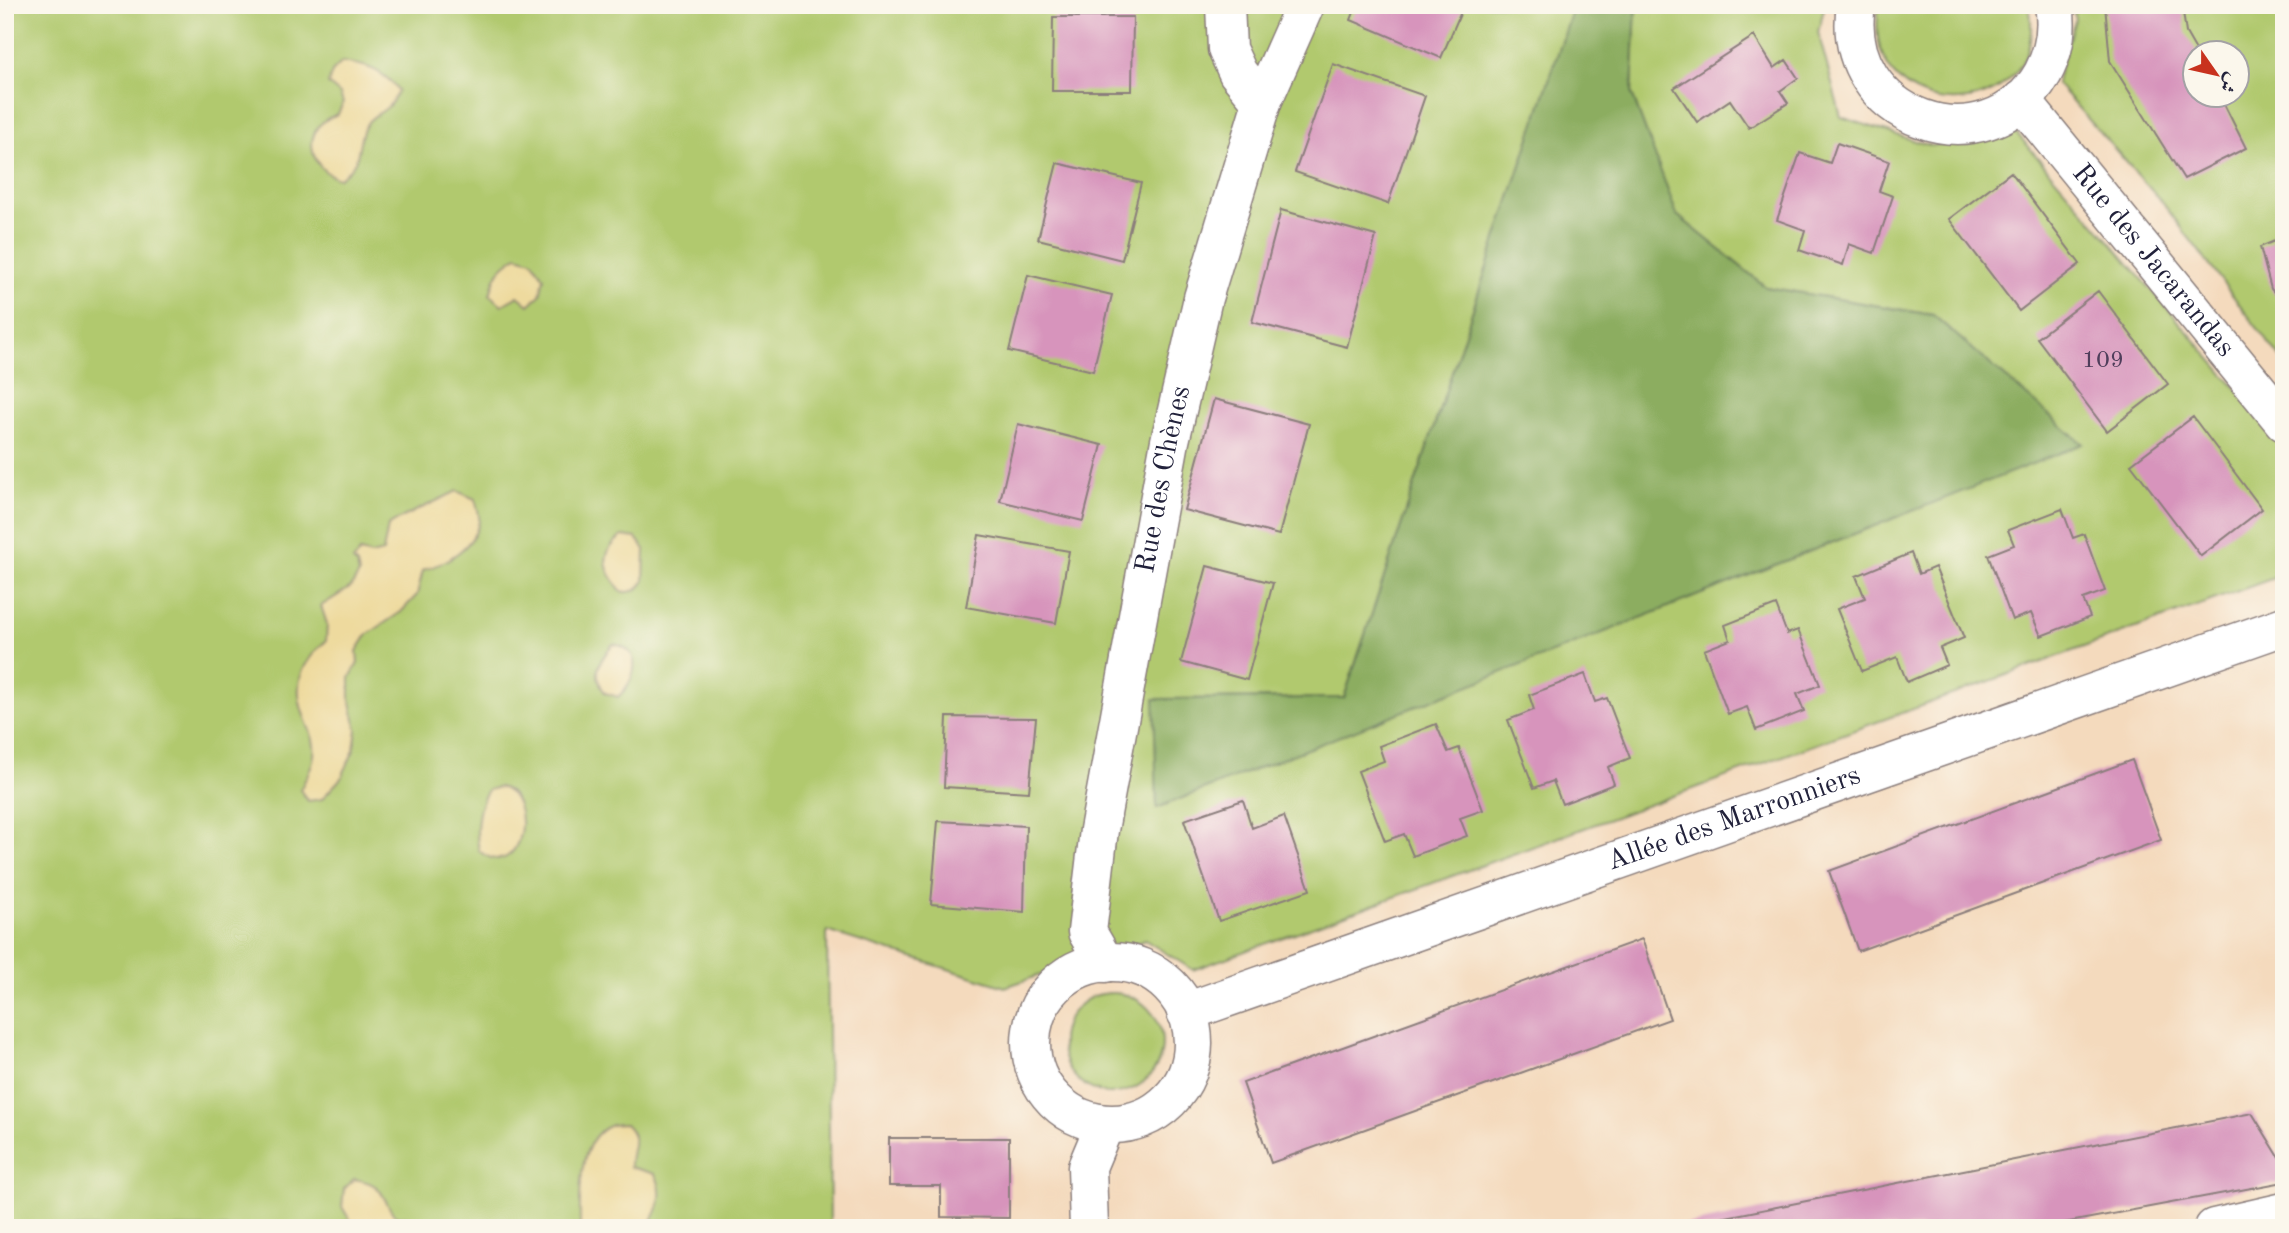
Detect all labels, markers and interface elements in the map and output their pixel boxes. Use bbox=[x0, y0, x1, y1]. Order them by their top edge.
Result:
north arrow bbox=[2180, 38, 2250, 108]
text: ش bbox=[2215, 69, 2241, 95]
street label: Rue des Jacarandas bbox=[2066, 160, 2239, 363]
house number: 109 bbox=[2082, 349, 2124, 373]
street label: Rue des Chènes bbox=[1132, 383, 1196, 575]
street label: Allée des Marronniers bbox=[1604, 762, 1864, 877]

